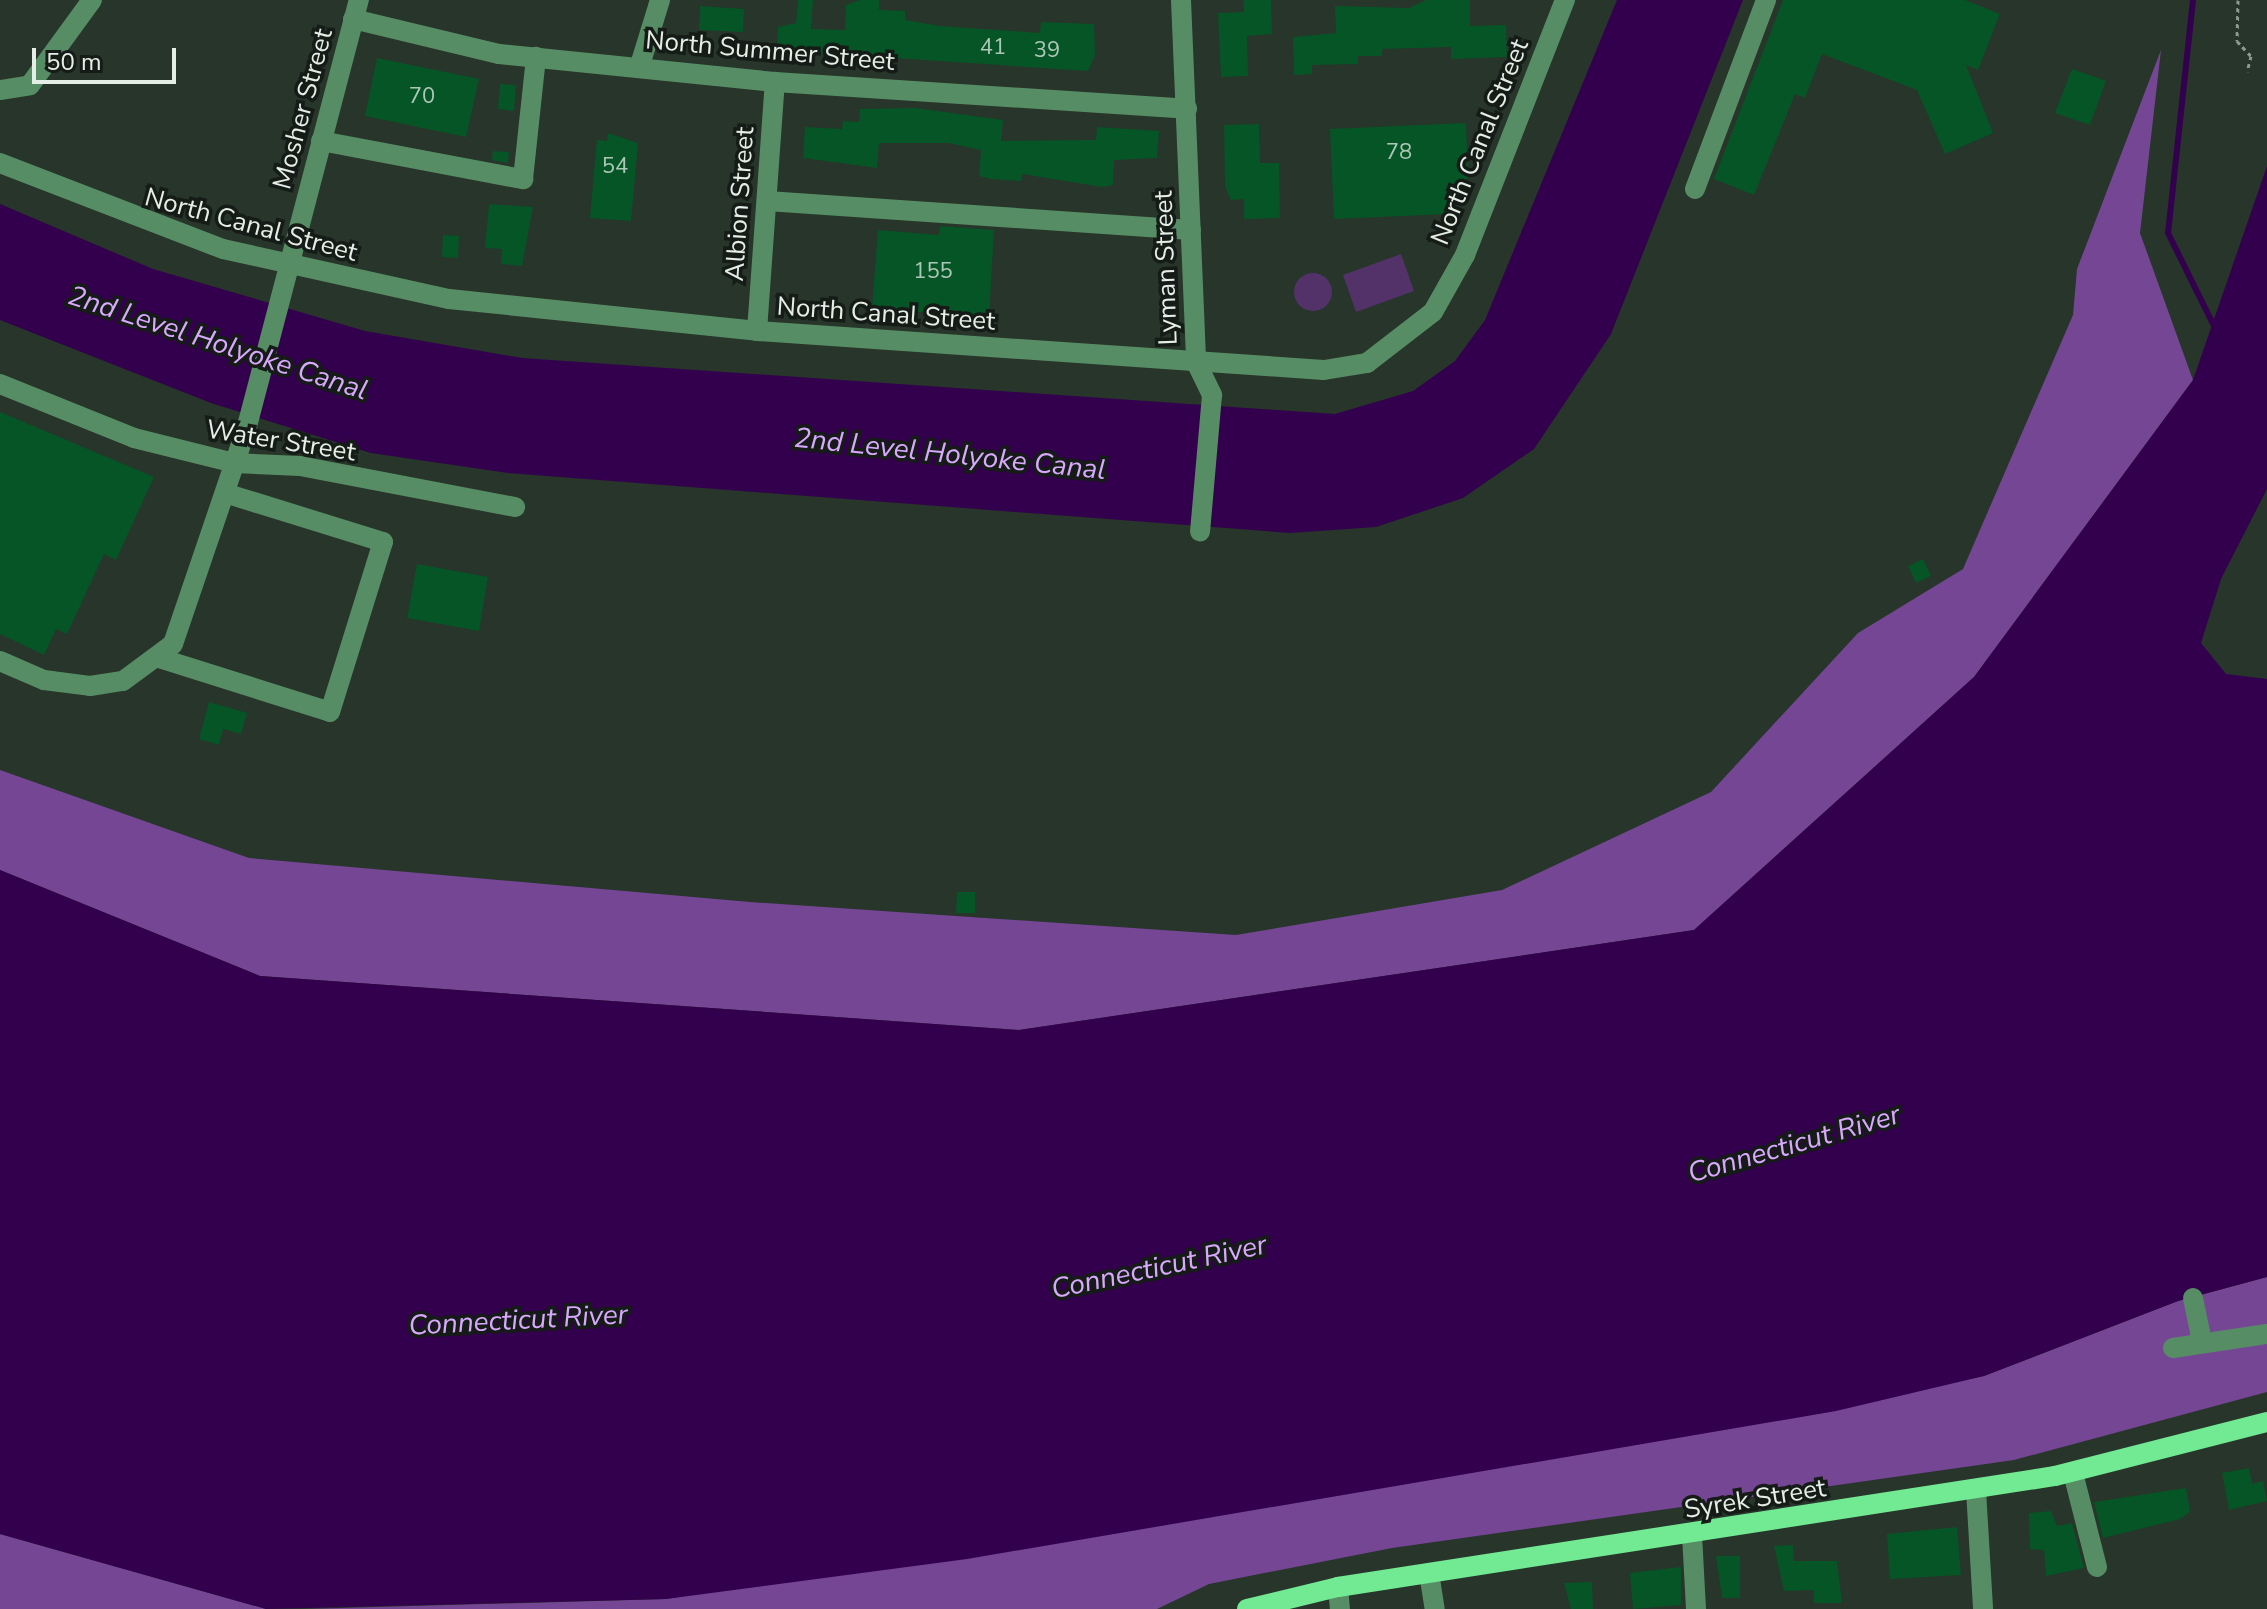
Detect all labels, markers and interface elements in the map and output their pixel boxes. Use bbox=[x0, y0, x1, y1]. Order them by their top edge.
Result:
street label: Mosher Street bbox=[267, 25, 339, 193]
street label: North Summer Street bbox=[644, 25, 896, 77]
scale bar bbox=[36, 32, 180, 82]
house number: 41 bbox=[980, 35, 1006, 61]
street label: North Canal Street bbox=[1425, 35, 1535, 249]
house number: 39 bbox=[1034, 38, 1060, 64]
text: 50 m bbox=[46, 46, 102, 78]
house number: 70 bbox=[409, 84, 435, 110]
street label: Albion Street bbox=[719, 126, 761, 282]
house number: 78 bbox=[1386, 140, 1412, 166]
house number: 54 bbox=[602, 154, 628, 180]
street label: North Canal Street bbox=[141, 182, 361, 268]
street label: Lyman Street bbox=[1148, 190, 1184, 346]
house number: 155 bbox=[913, 259, 953, 285]
water label: 2nd Level Holyoke Canal bbox=[64, 279, 372, 407]
street label: North Canal Street bbox=[776, 291, 996, 337]
street label: Water Street bbox=[204, 414, 358, 468]
water label: 2nd Level Holyoke Canal bbox=[793, 421, 1107, 487]
water label: Connecticut River bbox=[1684, 1098, 1904, 1190]
water label: Connecticut River bbox=[1048, 1228, 1270, 1306]
water label: Connecticut River bbox=[408, 1297, 628, 1343]
street label: Syrek Street bbox=[1682, 1472, 1828, 1526]

